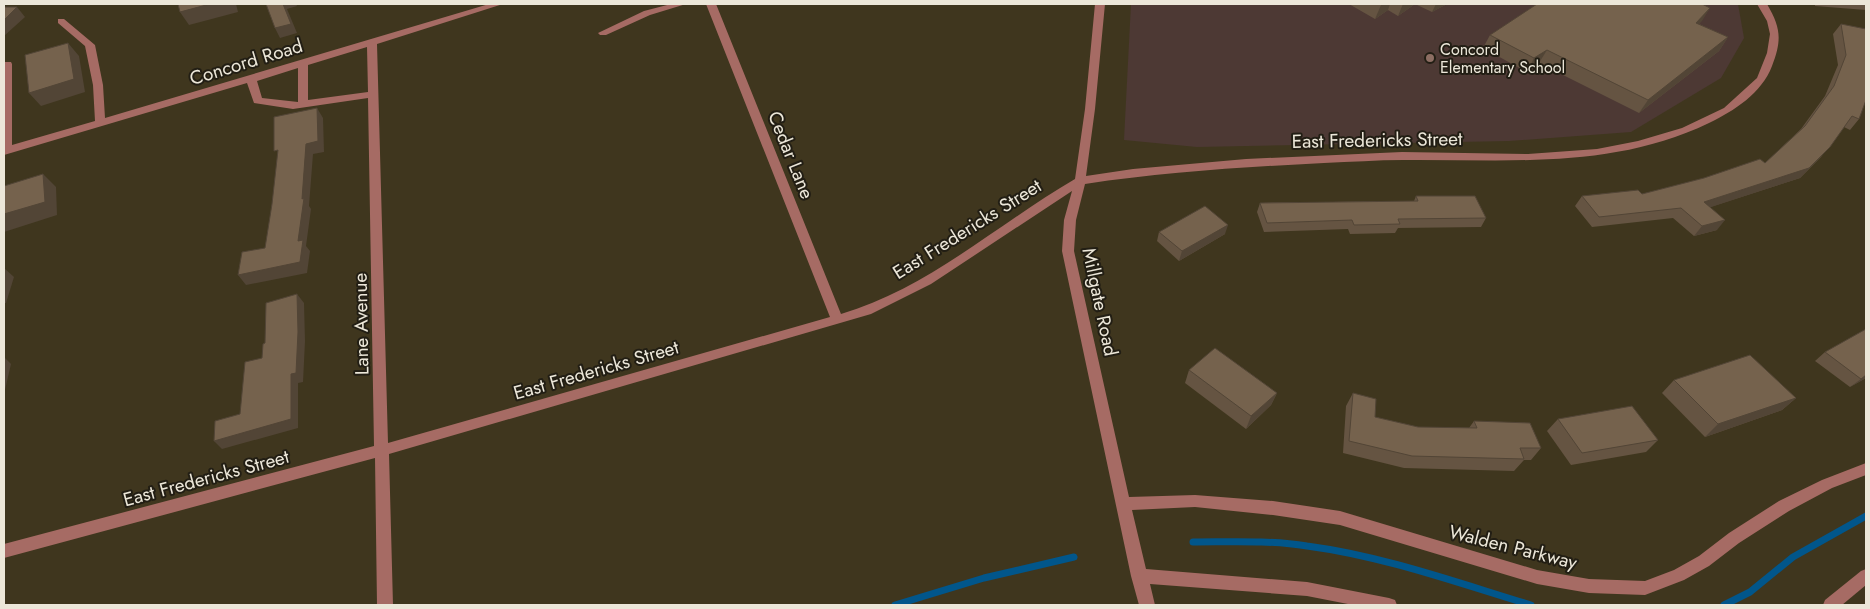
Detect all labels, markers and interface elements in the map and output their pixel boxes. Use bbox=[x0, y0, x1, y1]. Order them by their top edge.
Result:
street label: Concord Road bbox=[186, 32, 306, 92]
place label: Concord Elementary School bbox=[1440, 38, 1565, 79]
marker: Concord Elementary School bbox=[1424, 52, 1436, 64]
street label: Cedar Lane bbox=[761, 107, 821, 203]
street label: East Fredericks Street bbox=[1291, 125, 1463, 155]
street label: East Fredericks Street bbox=[887, 172, 1047, 286]
street label: Millgate Road bbox=[1075, 245, 1125, 359]
street label: Lane Avenue bbox=[347, 272, 375, 375]
street label: East Fredericks Street bbox=[510, 333, 682, 407]
street label: East Fredericks Street bbox=[120, 443, 292, 513]
street label: Walden Parkway bbox=[1446, 518, 1581, 576]

